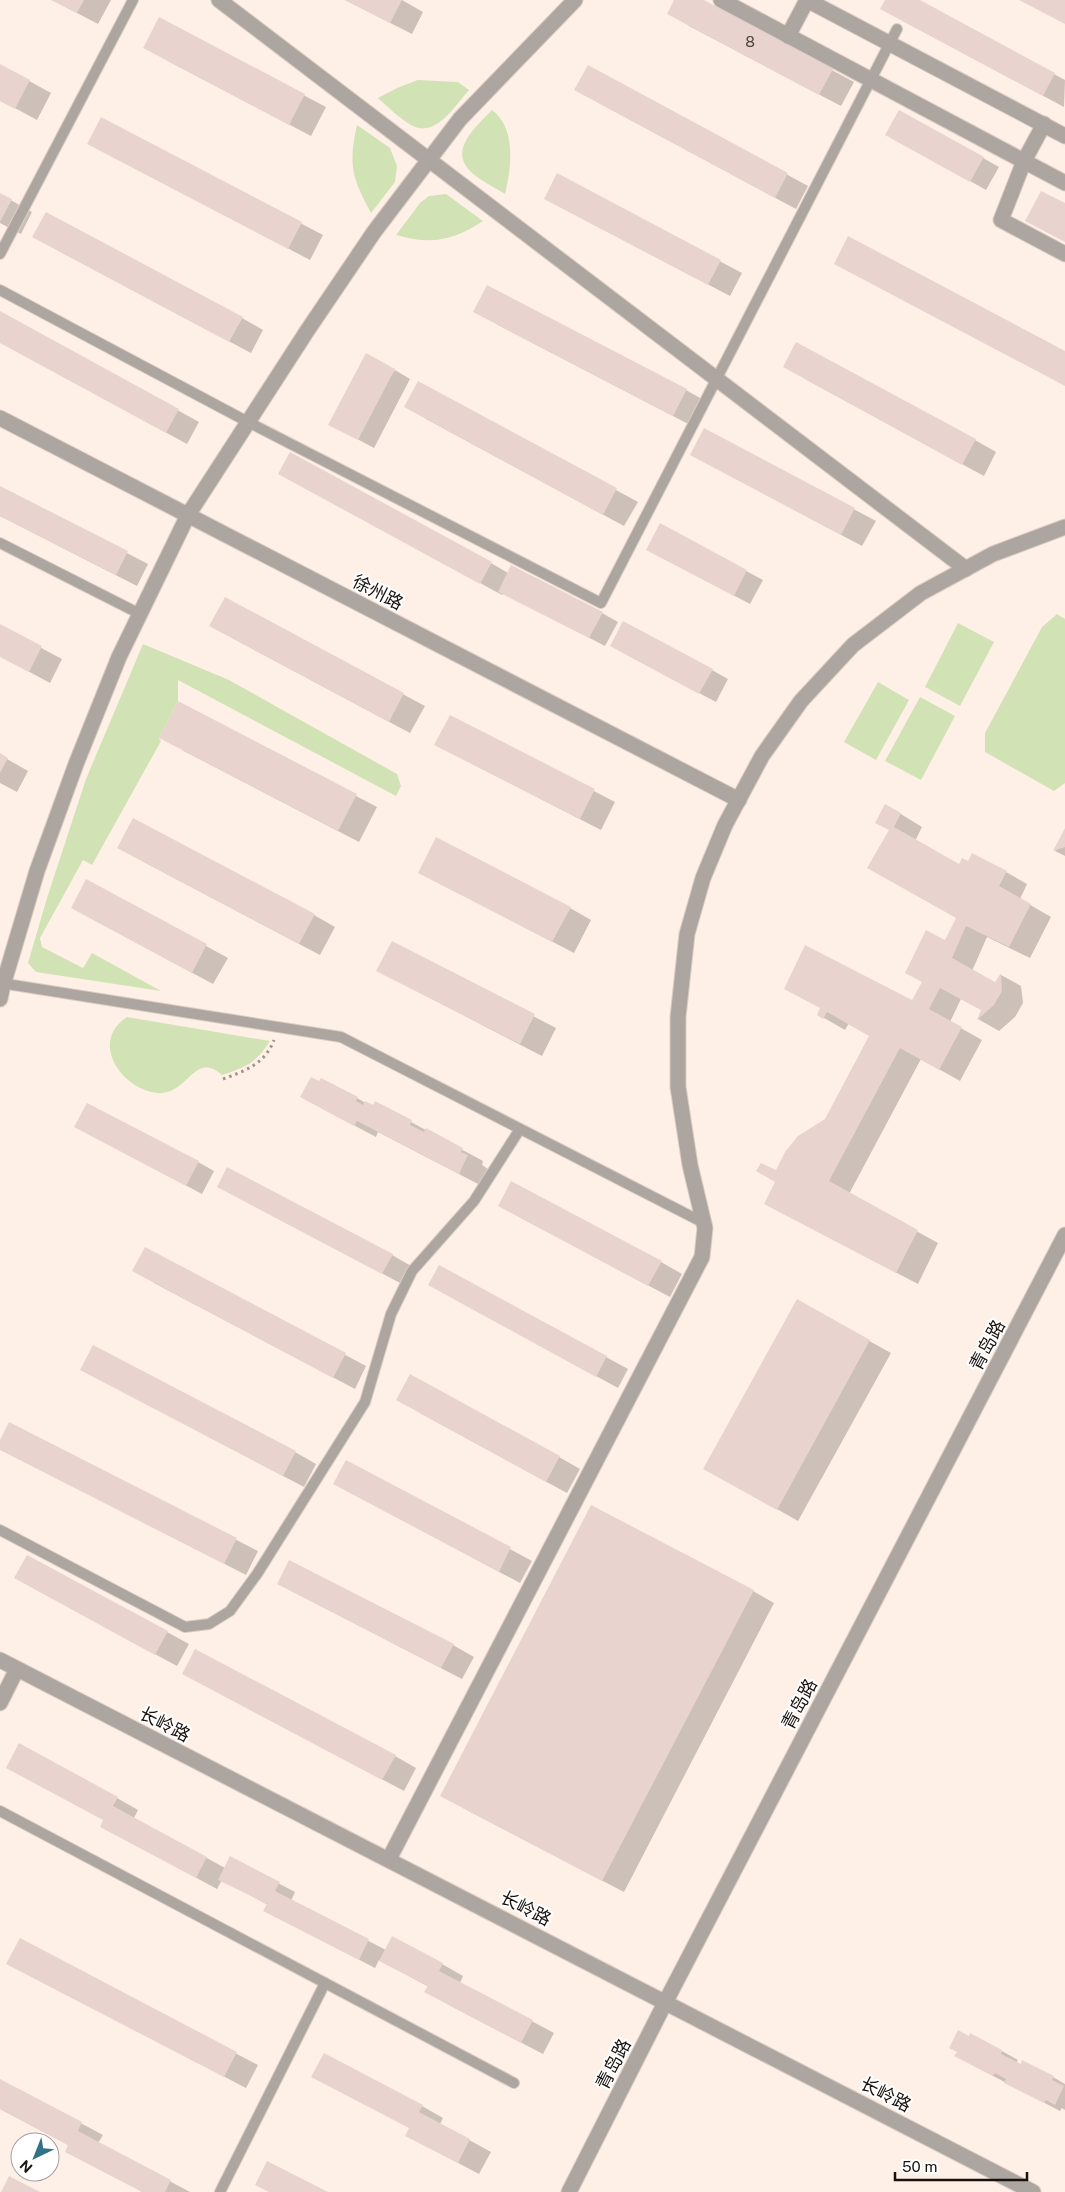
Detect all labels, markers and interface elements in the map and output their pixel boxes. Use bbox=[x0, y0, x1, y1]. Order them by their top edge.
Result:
house number: 8 bbox=[745, 33, 755, 50]
street label: 徐州路 bbox=[349, 570, 407, 614]
street label: 青岛路 bbox=[965, 1316, 1009, 1374]
street label: 青岛路 bbox=[777, 1675, 821, 1733]
street label: 长岭路 bbox=[136, 1702, 194, 1746]
street label: 长岭路 bbox=[497, 1886, 555, 1930]
street label: 青岛路 bbox=[591, 2035, 635, 2093]
street label: 长岭路 bbox=[857, 2072, 915, 2116]
north arrow bbox=[10, 2132, 60, 2182]
scale bar bbox=[895, 2150, 1028, 2182]
text: N bbox=[17, 2157, 36, 2176]
text: 50 m bbox=[902, 2158, 937, 2175]

